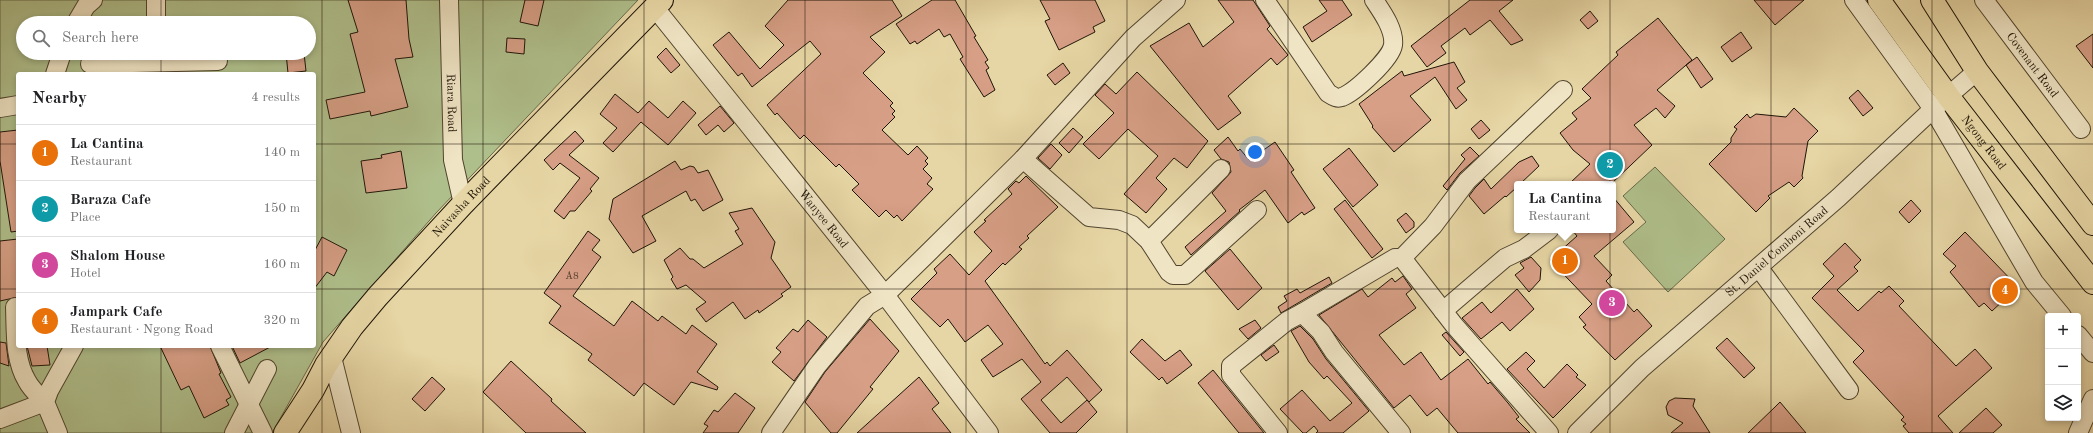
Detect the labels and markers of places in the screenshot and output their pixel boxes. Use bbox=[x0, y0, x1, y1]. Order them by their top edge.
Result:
pin: 2 bbox=[1597, 150, 1623, 180]
pin: 1 bbox=[1552, 246, 1578, 276]
pin: 4 bbox=[1992, 276, 2018, 306]
pin: 3 bbox=[1599, 288, 1625, 318]

